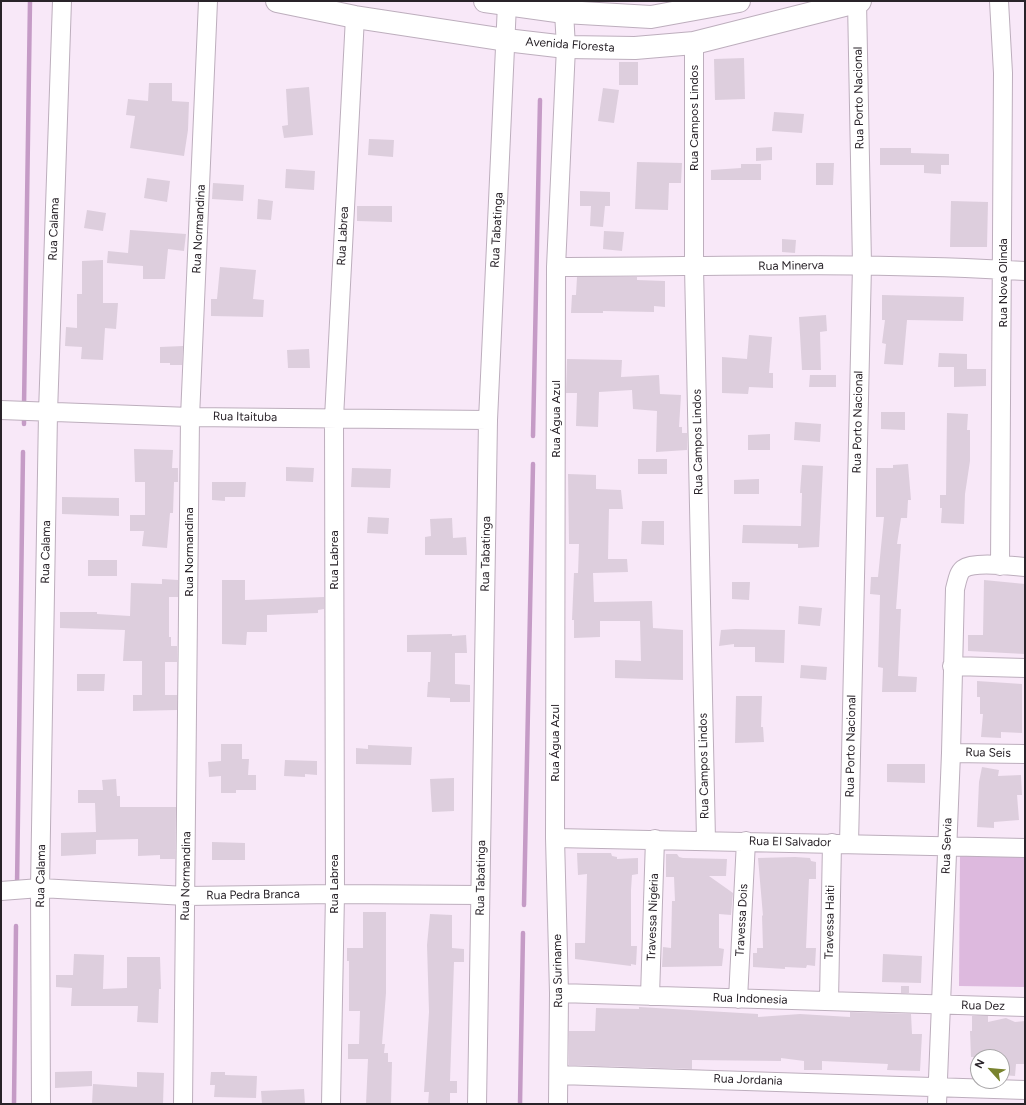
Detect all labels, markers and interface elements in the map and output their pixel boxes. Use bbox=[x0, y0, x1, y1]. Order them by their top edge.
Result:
street label: Avenida Floresta bbox=[525, 35, 615, 55]
street label: Rua Porto Nacional bbox=[851, 47, 867, 149]
street label: Rua Campos Lindos bbox=[687, 65, 701, 171]
street label: Rua Normandina bbox=[189, 184, 209, 274]
street label: Rua Tabatinga bbox=[488, 192, 506, 268]
street label: Rua Calama bbox=[46, 197, 62, 261]
street label: Rua Labrea bbox=[334, 206, 352, 266]
street label: Rua Nova Olinda bbox=[996, 238, 1010, 328]
street label: Rua Minerva bbox=[758, 258, 824, 274]
street label: Rua Porto Nacional bbox=[850, 371, 866, 473]
street label: Rua Água Azul bbox=[549, 380, 563, 458]
street label: Rua Campos Lindos bbox=[690, 389, 706, 495]
street label: Rua Itaituba bbox=[213, 409, 277, 425]
street label: Rua Normandina bbox=[182, 507, 196, 597]
street label: Rua Tabatinga bbox=[478, 516, 494, 592]
street label: Rua Calama bbox=[38, 520, 54, 584]
street label: Rua Labrea bbox=[327, 530, 341, 590]
street label: Rua Porto Nacional bbox=[843, 695, 859, 797]
street label: Rua Água Azul bbox=[548, 704, 562, 782]
street label: Rua Campos Lindos bbox=[696, 713, 712, 819]
street label: Rua Seis bbox=[965, 745, 1011, 761]
street label: Rua Servia bbox=[939, 818, 955, 874]
street label: Rua Normandina bbox=[178, 831, 194, 921]
street label: Rua El Salvador bbox=[749, 834, 831, 850]
street label: Rua Tabatinga bbox=[473, 840, 489, 916]
street label: Rua Calama bbox=[33, 844, 49, 908]
street label: Rua Labrea bbox=[327, 854, 341, 914]
street label: Travessa Nigéria bbox=[644, 873, 662, 961]
street label: Travessa Dois bbox=[733, 883, 751, 957]
street label: Travessa Haiti bbox=[822, 885, 838, 959]
street label: Rua Pedra Branca bbox=[206, 887, 300, 903]
street label: Rua Suriname bbox=[550, 934, 566, 1008]
street label: Rua Indonesia bbox=[712, 990, 788, 1008]
street label: Rua Dez bbox=[961, 998, 1005, 1014]
north arrow bbox=[970, 1049, 1010, 1089]
text: N bbox=[972, 1057, 987, 1071]
street label: Rua Jordania bbox=[713, 1072, 783, 1088]

